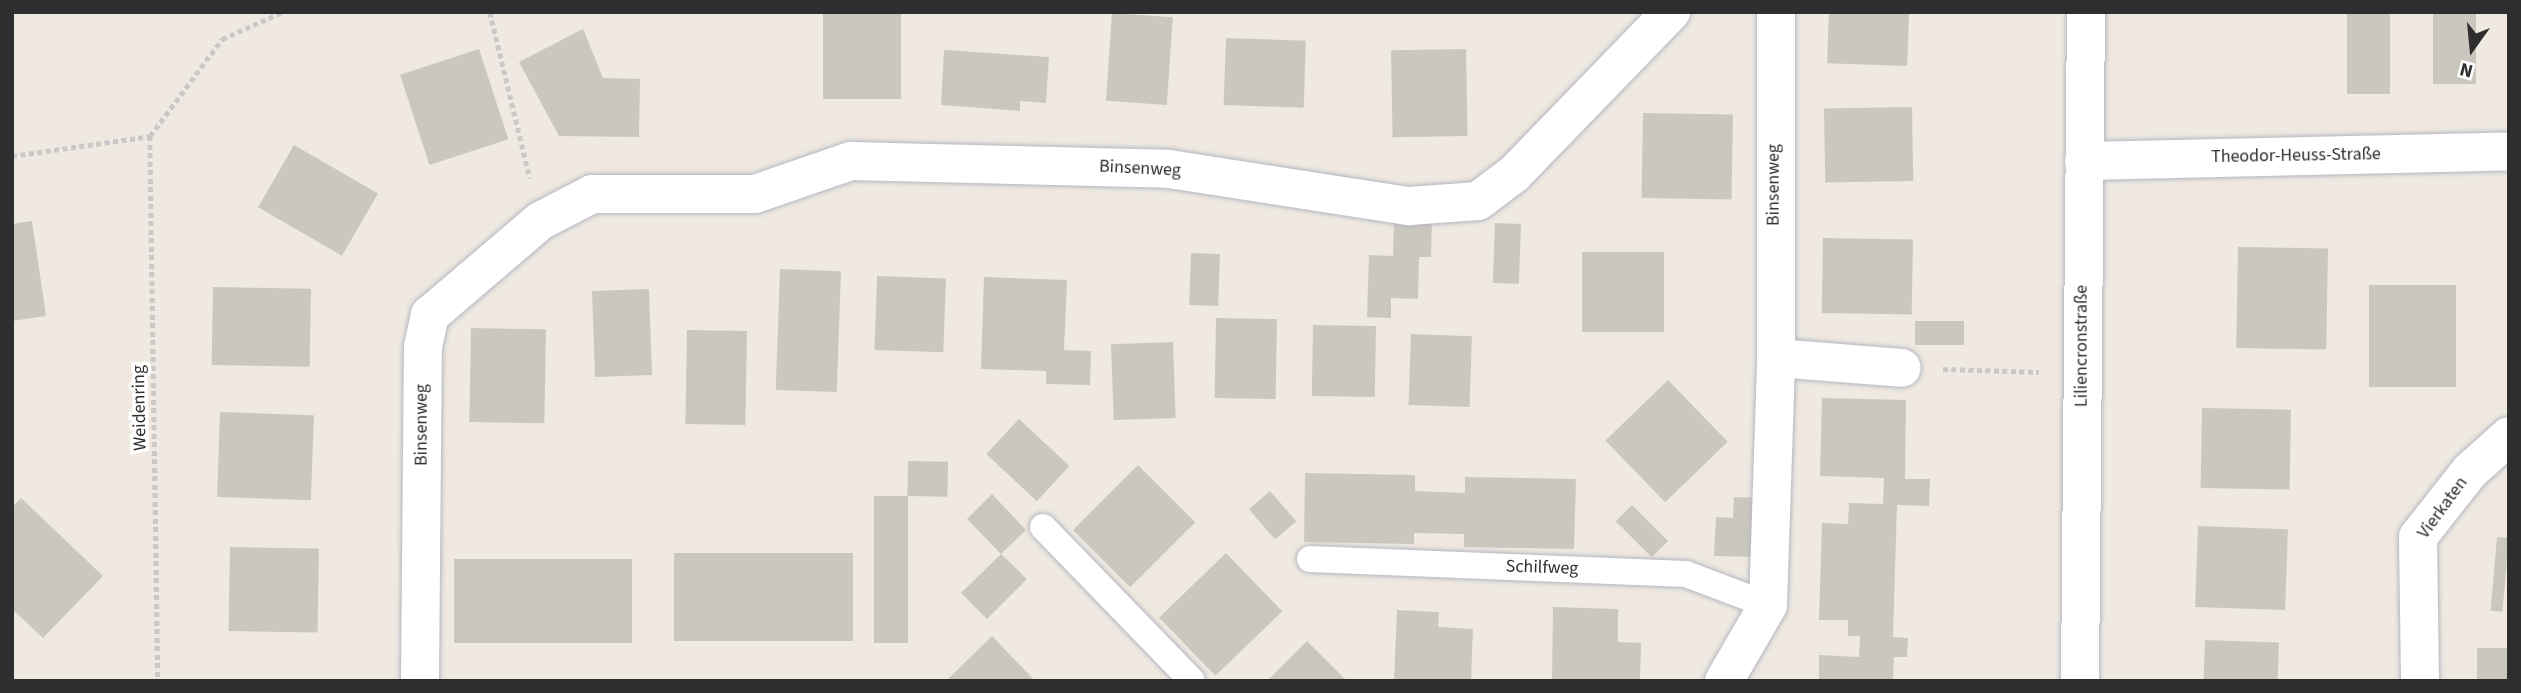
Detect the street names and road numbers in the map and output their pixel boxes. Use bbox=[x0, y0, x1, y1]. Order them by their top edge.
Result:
street label: Binsenweg bbox=[1763, 144, 1785, 226]
street label: Theodor-Heuss-Straße bbox=[2211, 144, 2381, 168]
street label: Binsenweg bbox=[1099, 156, 1181, 182]
street label: Liliencronstraße bbox=[2071, 285, 2093, 407]
street label: Weidenring bbox=[128, 365, 152, 451]
street label: Binsenweg bbox=[411, 384, 433, 466]
street label: Vierkaten bbox=[2413, 473, 2473, 543]
street label: Schilfweg bbox=[1505, 556, 1579, 580]

